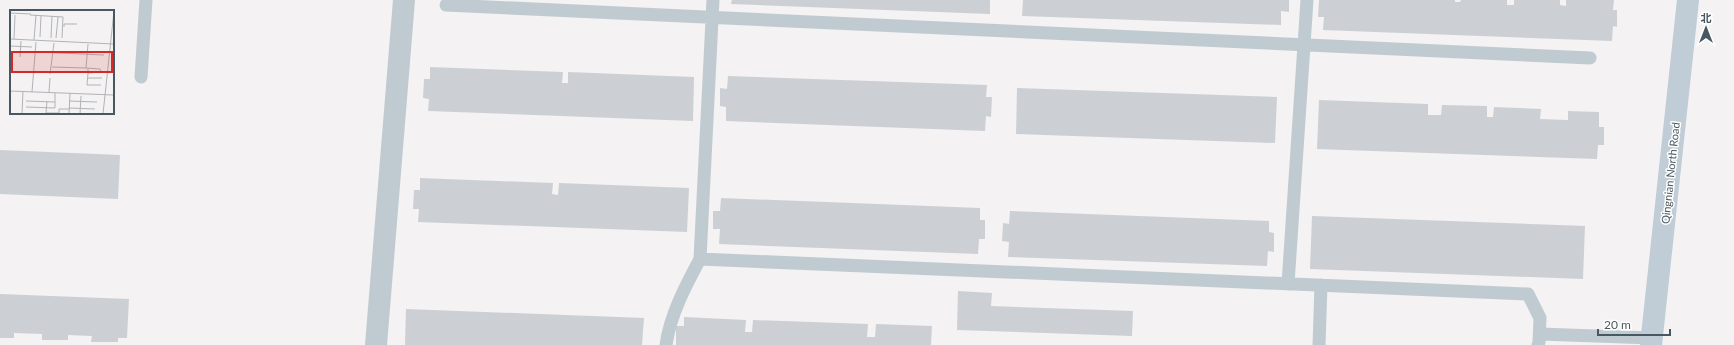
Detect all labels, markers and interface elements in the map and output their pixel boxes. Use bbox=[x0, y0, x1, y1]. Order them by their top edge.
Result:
north arrow bbox=[1686, 8, 1726, 48]
inset map bbox=[10, 10, 114, 114]
text: 北 bbox=[1701, 11, 1712, 24]
street label: Qingnian North Road bbox=[1658, 122, 1682, 224]
scale bar bbox=[1598, 311, 1670, 337]
text: 20 m bbox=[1604, 317, 1631, 332]

